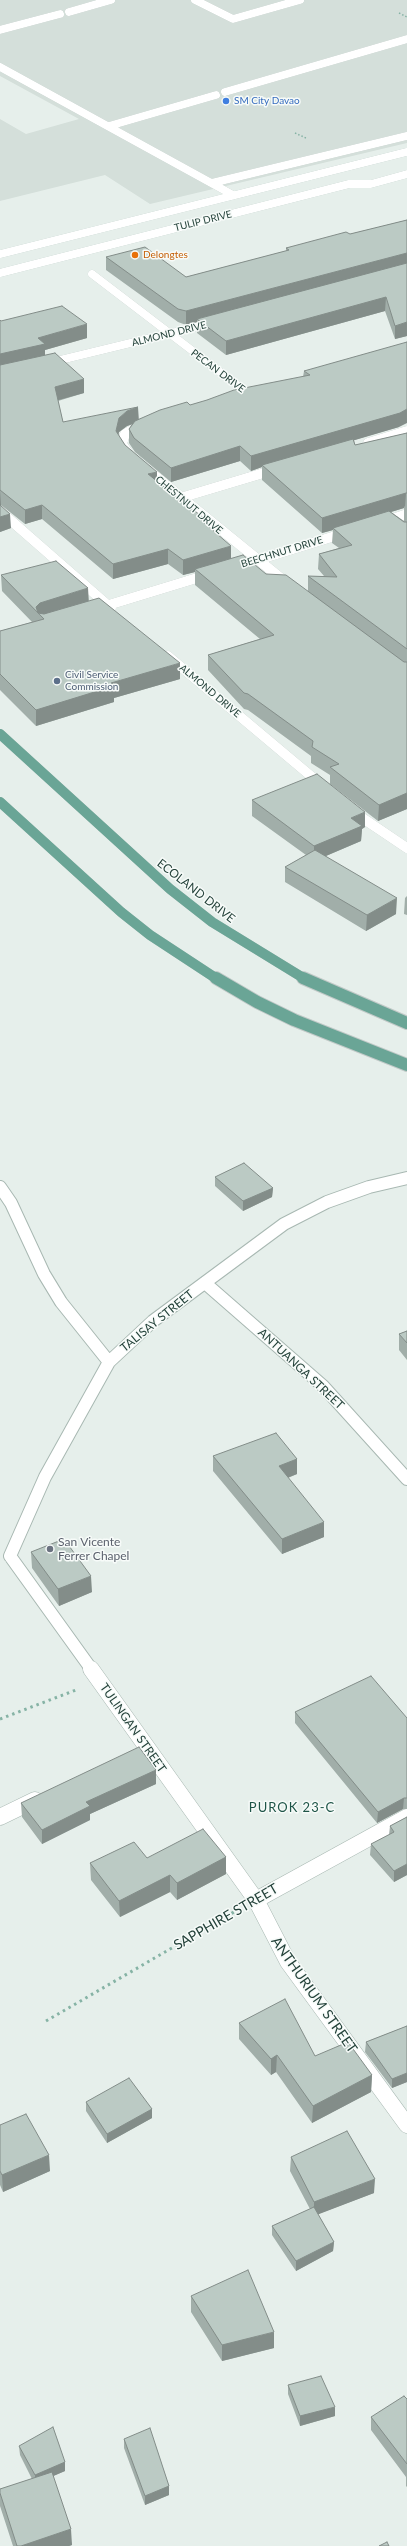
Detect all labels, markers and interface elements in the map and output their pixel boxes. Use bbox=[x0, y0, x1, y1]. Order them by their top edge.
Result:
place label: SM City Davao bbox=[234, 95, 300, 107]
marker: SM City Davao bbox=[221, 96, 231, 106]
street label: TULIP DRIVE bbox=[173, 208, 233, 234]
place label: Delongtes bbox=[143, 249, 188, 261]
marker: Delongtes bbox=[130, 250, 140, 260]
street label: ALMOND DRIVE bbox=[131, 319, 207, 349]
street label: PECAN DRIVE bbox=[189, 347, 247, 395]
street label: CHESTNUT DRIVE bbox=[153, 473, 225, 537]
street label: BEECHNUT DRIVE bbox=[240, 534, 324, 570]
street label: ALMOND DRIVE bbox=[177, 662, 243, 720]
place label: Civil Service Commission bbox=[65, 669, 118, 692]
marker: Civil Service Commission bbox=[52, 676, 62, 686]
street label: ECOLAND DRIVE bbox=[154, 856, 238, 926]
street label: TALISAY STREET bbox=[117, 1287, 197, 1355]
street label: ANTUANGA STREET bbox=[255, 1325, 347, 1413]
place label: San Vicente Ferrer Chapel bbox=[58, 1535, 129, 1563]
marker: San Vicente Ferrer Chapel bbox=[45, 1544, 55, 1554]
street label: TULINGAN STREET bbox=[97, 1681, 169, 1775]
district label: PUROK 23-C bbox=[249, 1800, 335, 1816]
street label: SAPPHIRE STREET bbox=[171, 1880, 281, 1954]
street label: ANTHURIUM STREET bbox=[268, 1934, 360, 2056]

